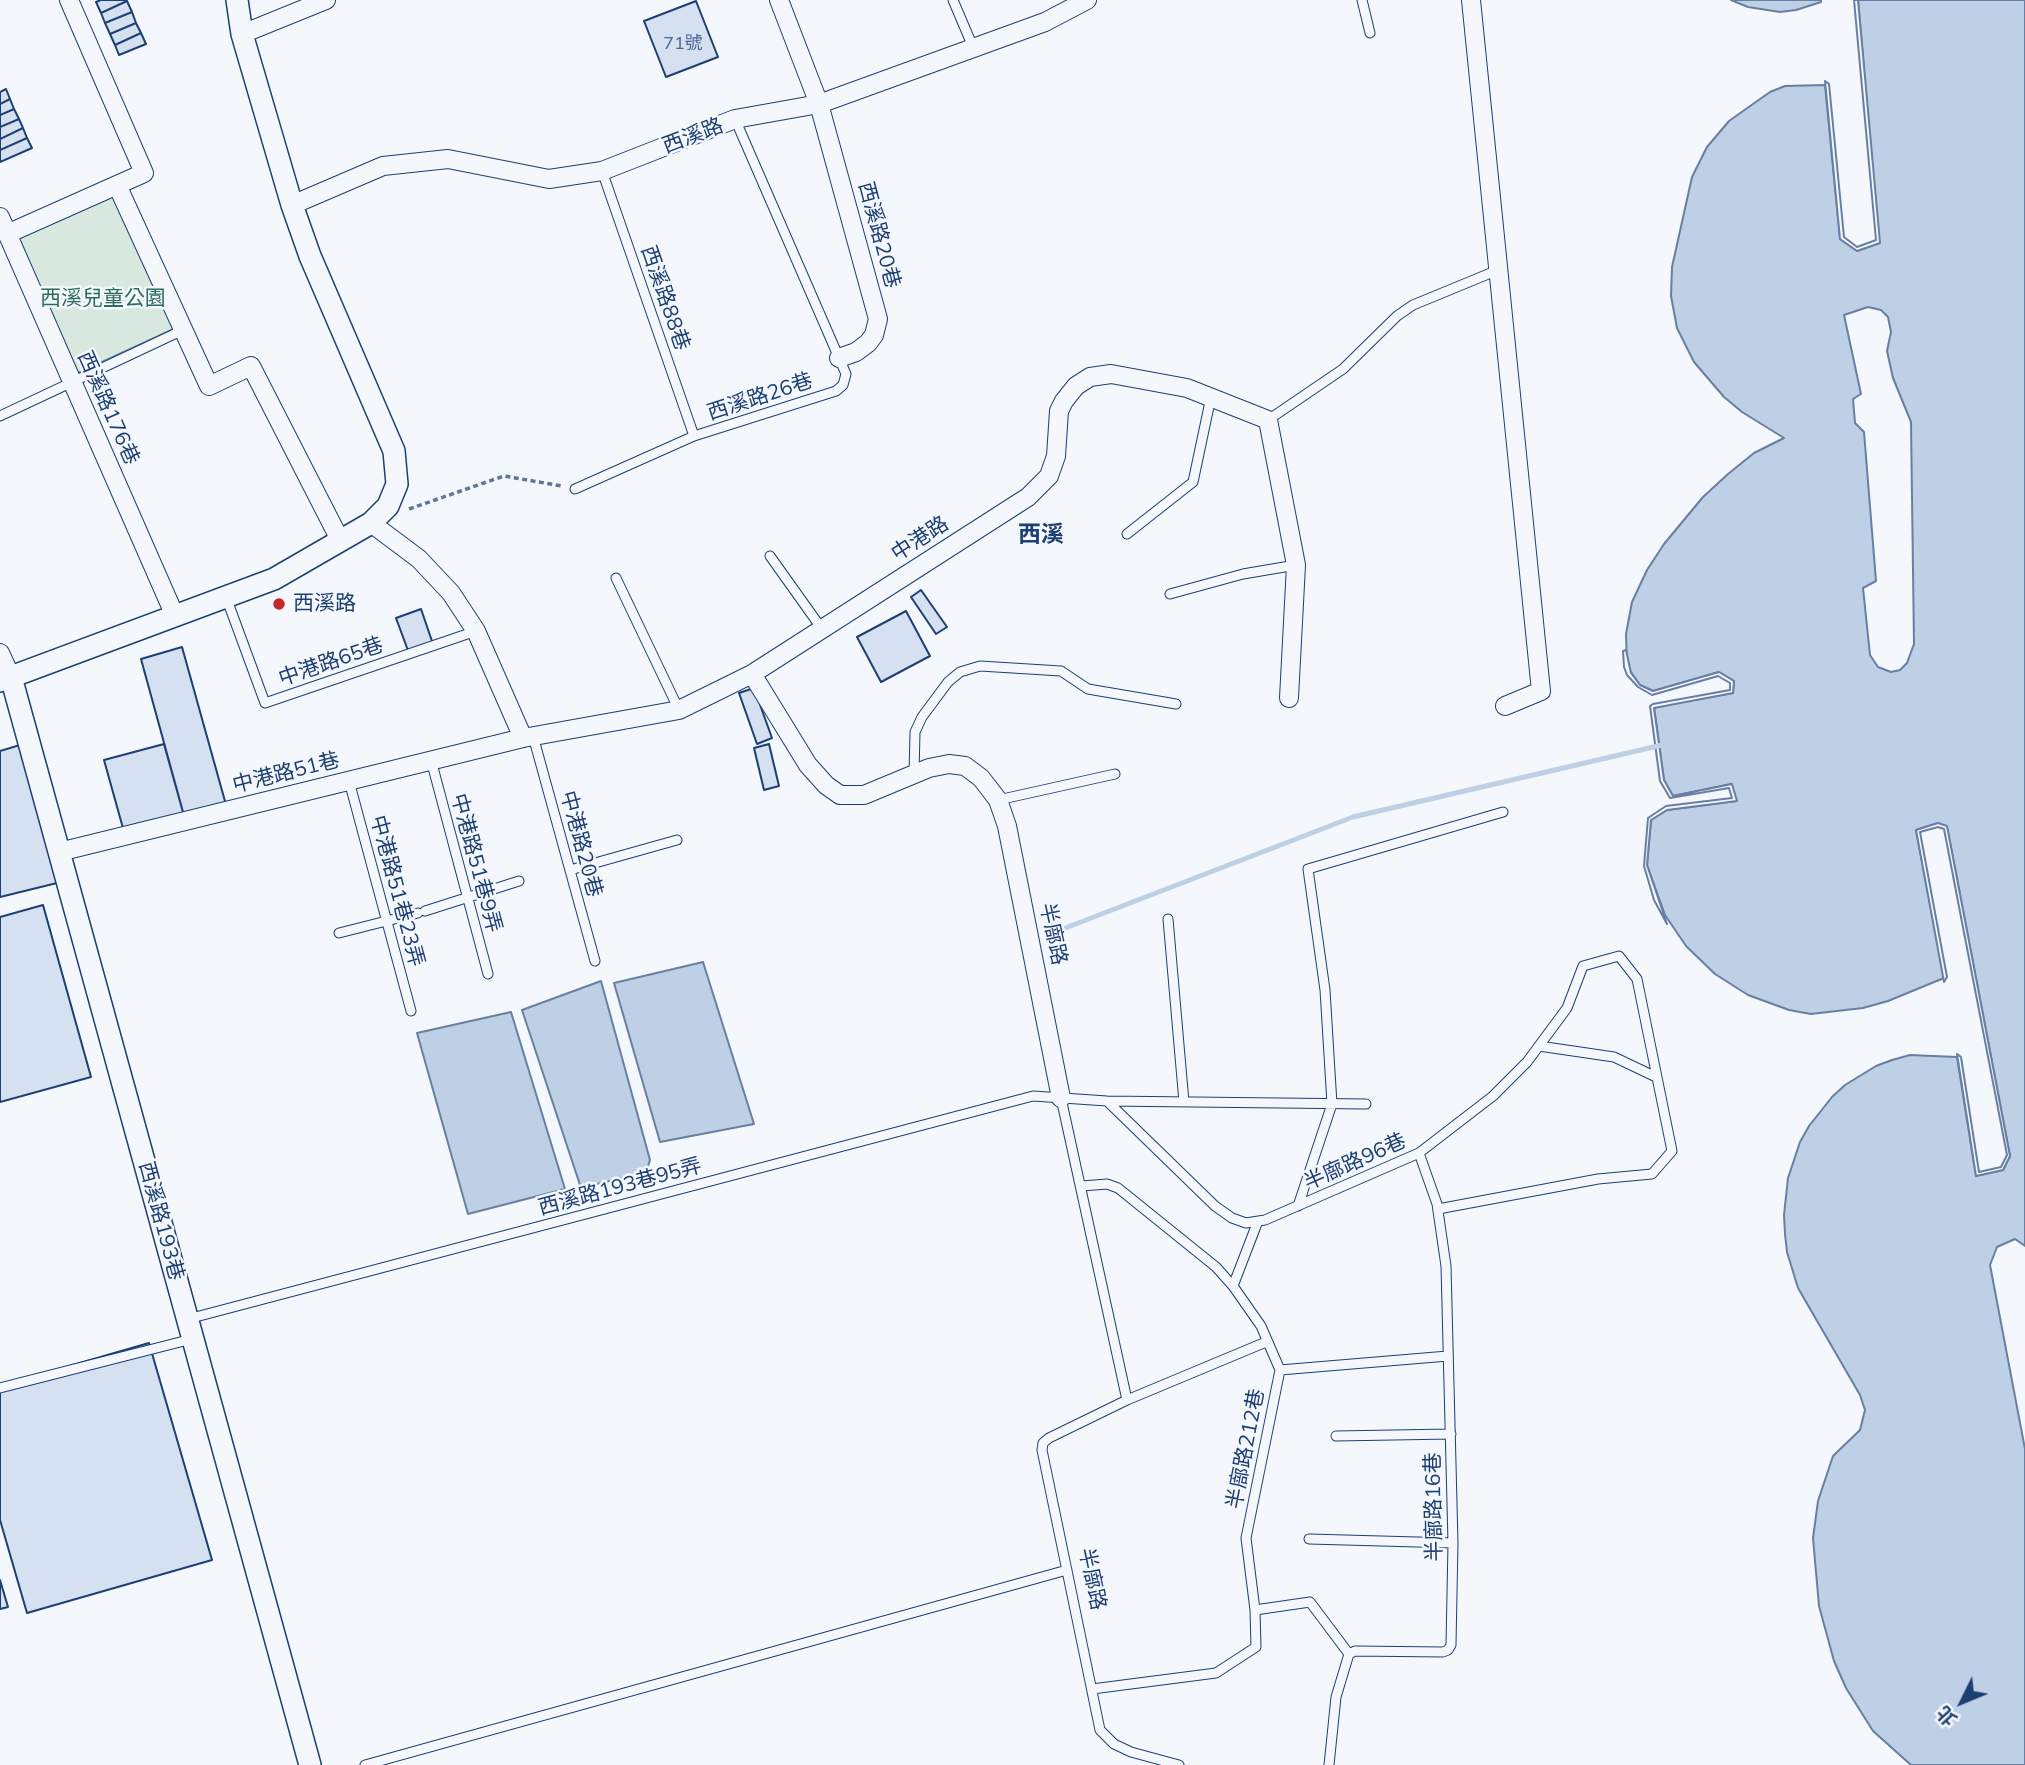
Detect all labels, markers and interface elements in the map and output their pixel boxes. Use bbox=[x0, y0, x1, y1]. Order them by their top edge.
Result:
house number: 71號 bbox=[663, 33, 703, 55]
street label: 西溪路 bbox=[659, 113, 727, 159]
street label: 西溪路20巷 bbox=[853, 179, 905, 291]
street label: 西溪路88巷 bbox=[635, 242, 695, 354]
park label: 西溪兒童公園 bbox=[40, 286, 166, 312]
street label: 西溪路176巷 bbox=[72, 347, 144, 469]
street label: 西溪路26巷 bbox=[704, 368, 816, 426]
street label: 中港路 bbox=[887, 511, 953, 567]
district label: 西溪 bbox=[1018, 521, 1064, 549]
place label: 西溪路 bbox=[293, 591, 356, 617]
marker: 西溪路 bbox=[271, 596, 287, 612]
street label: 中港路65巷 bbox=[275, 632, 387, 692]
street label: 中港路51巷 bbox=[230, 748, 342, 798]
street label: 中港路20巷 bbox=[555, 788, 607, 900]
street label: 中港路51巷9弄 bbox=[445, 791, 507, 935]
street label: 中港路51巷23弄 bbox=[365, 813, 429, 969]
street label: 半廍路 bbox=[1034, 901, 1072, 967]
street label: 半廍路96巷 bbox=[1300, 1128, 1410, 1196]
street label: 西溪路193巷95弄 bbox=[536, 1153, 704, 1221]
street label: 西溪路193巷 bbox=[133, 1159, 189, 1283]
street label: 半廍路212巷 bbox=[1222, 1387, 1270, 1511]
street label: 半廍路16巷 bbox=[1420, 1452, 1448, 1562]
street label: 半廍路 bbox=[1073, 1546, 1111, 1612]
north arrow bbox=[1927, 1667, 1997, 1737]
text: 北 bbox=[1931, 1701, 1962, 1731]

